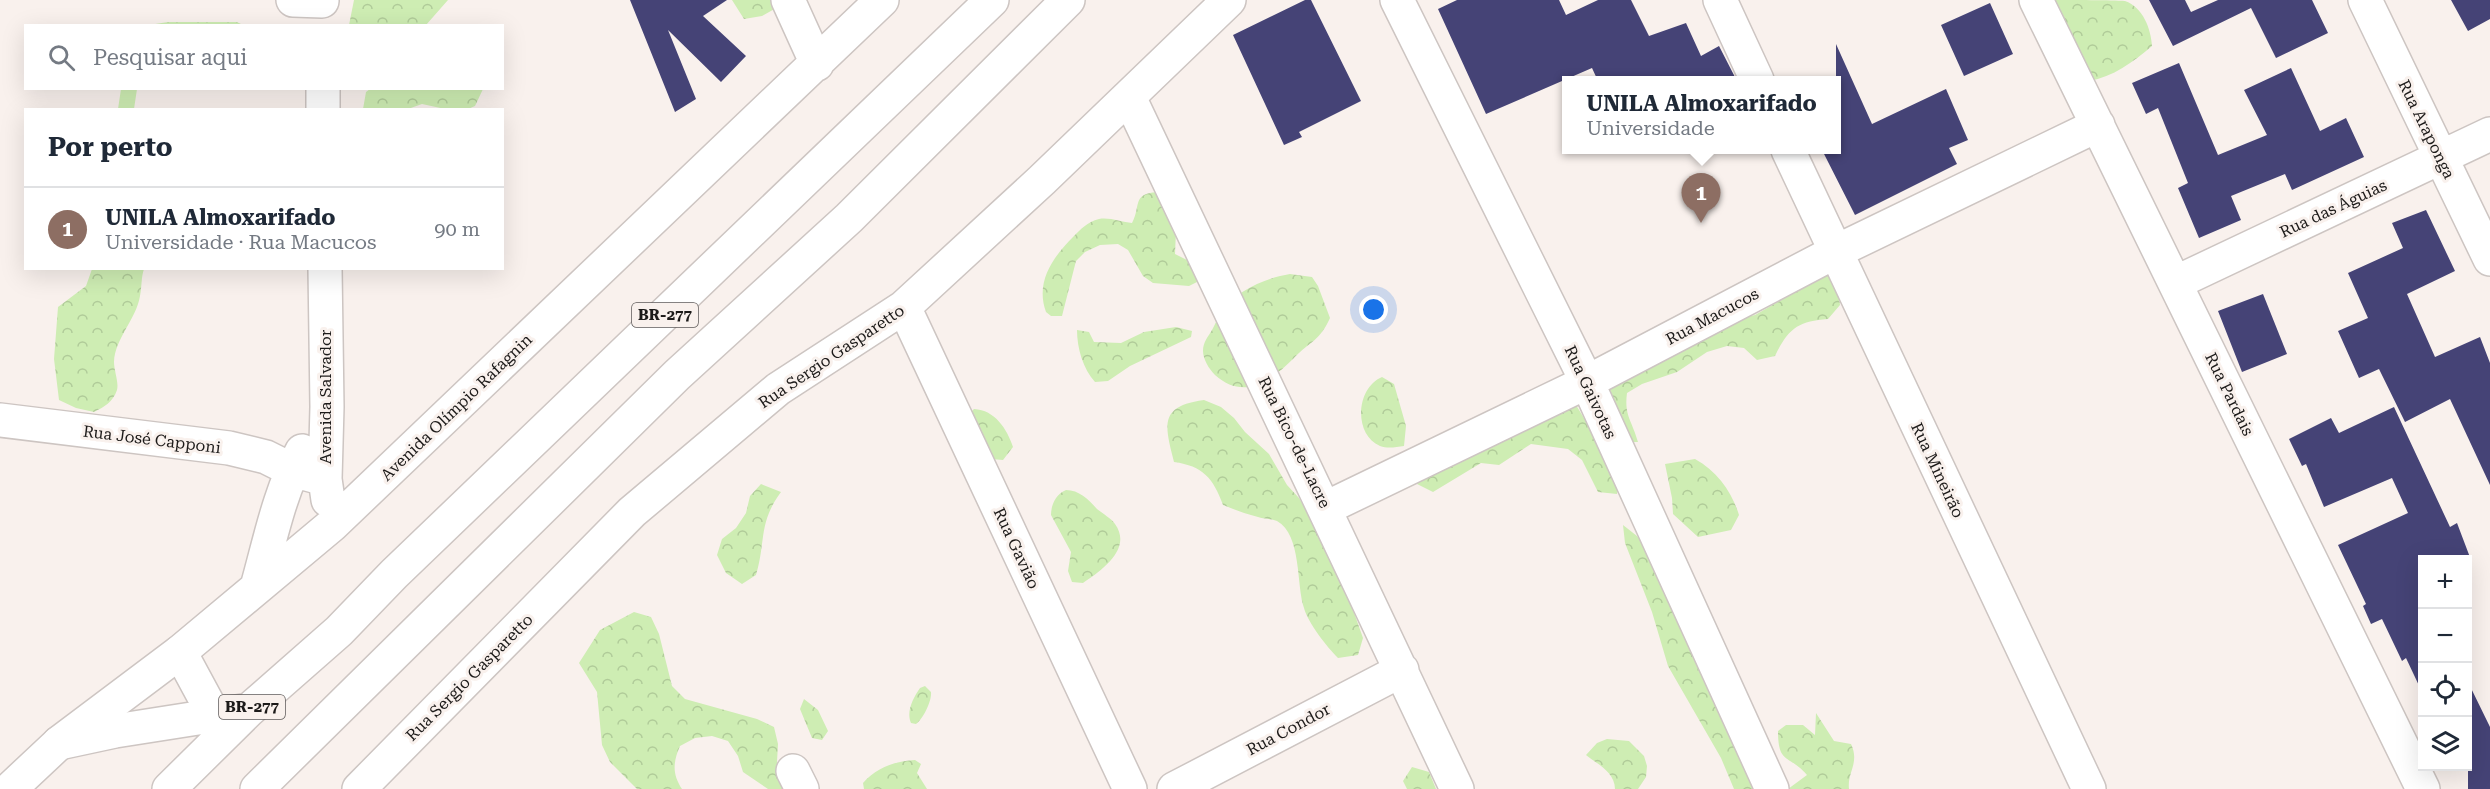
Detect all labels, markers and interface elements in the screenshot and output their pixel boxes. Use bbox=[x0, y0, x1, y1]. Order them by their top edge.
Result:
search box bbox=[24, 24, 504, 90]
icon: search bbox=[45, 41, 78, 74]
text: Pesquisar aqui bbox=[93, 45, 247, 70]
popup bbox=[1562, 76, 1841, 154]
street label: Rua Araponga bbox=[2394, 77, 2459, 182]
text: UNILA Almoxarifado bbox=[1586, 91, 1817, 116]
text: Universidade bbox=[1586, 116, 1715, 140]
text: Por perto bbox=[48, 132, 173, 162]
pin: 1 bbox=[1682, 174, 1720, 223]
street label: Rua das Águias bbox=[2277, 175, 2390, 242]
text: UNILA Almoxarifado bbox=[105, 205, 336, 230]
text: 1 bbox=[62, 217, 73, 241]
text: 90 m bbox=[434, 217, 480, 241]
text: Universidade · Rua Macucos bbox=[105, 230, 377, 254]
street label: Rua Macucos bbox=[1663, 284, 1762, 349]
your location bbox=[1359, 295, 1388, 324]
street label: Rua Sergio Gasparetto bbox=[755, 300, 908, 412]
road number: BR-277 bbox=[632, 303, 698, 327]
street label: Avenida Salvador bbox=[316, 329, 335, 464]
street label: Avenida Olímpio Rafagnin bbox=[377, 330, 536, 485]
street label: Rua Gaivotas bbox=[1561, 342, 1621, 442]
street label: Rua Pardais bbox=[2201, 350, 2258, 439]
street label: Rua Bico-de-Lacre bbox=[1254, 373, 1335, 511]
street label: Rua Mineirão bbox=[1907, 420, 1968, 521]
street label: Rua José Capponi bbox=[82, 422, 222, 457]
street label: Rua Gavião bbox=[990, 505, 1044, 592]
map controls bbox=[2418, 555, 2472, 771]
button: + bbox=[2418, 555, 2472, 609]
button: − bbox=[2418, 609, 2472, 663]
street label: Rua Sergio Gasparetto bbox=[402, 610, 537, 745]
button: locate bbox=[2418, 663, 2472, 717]
road number: BR-277 bbox=[219, 695, 285, 719]
street label: Rua Condor bbox=[1243, 699, 1334, 759]
button: layers bbox=[2418, 717, 2472, 771]

